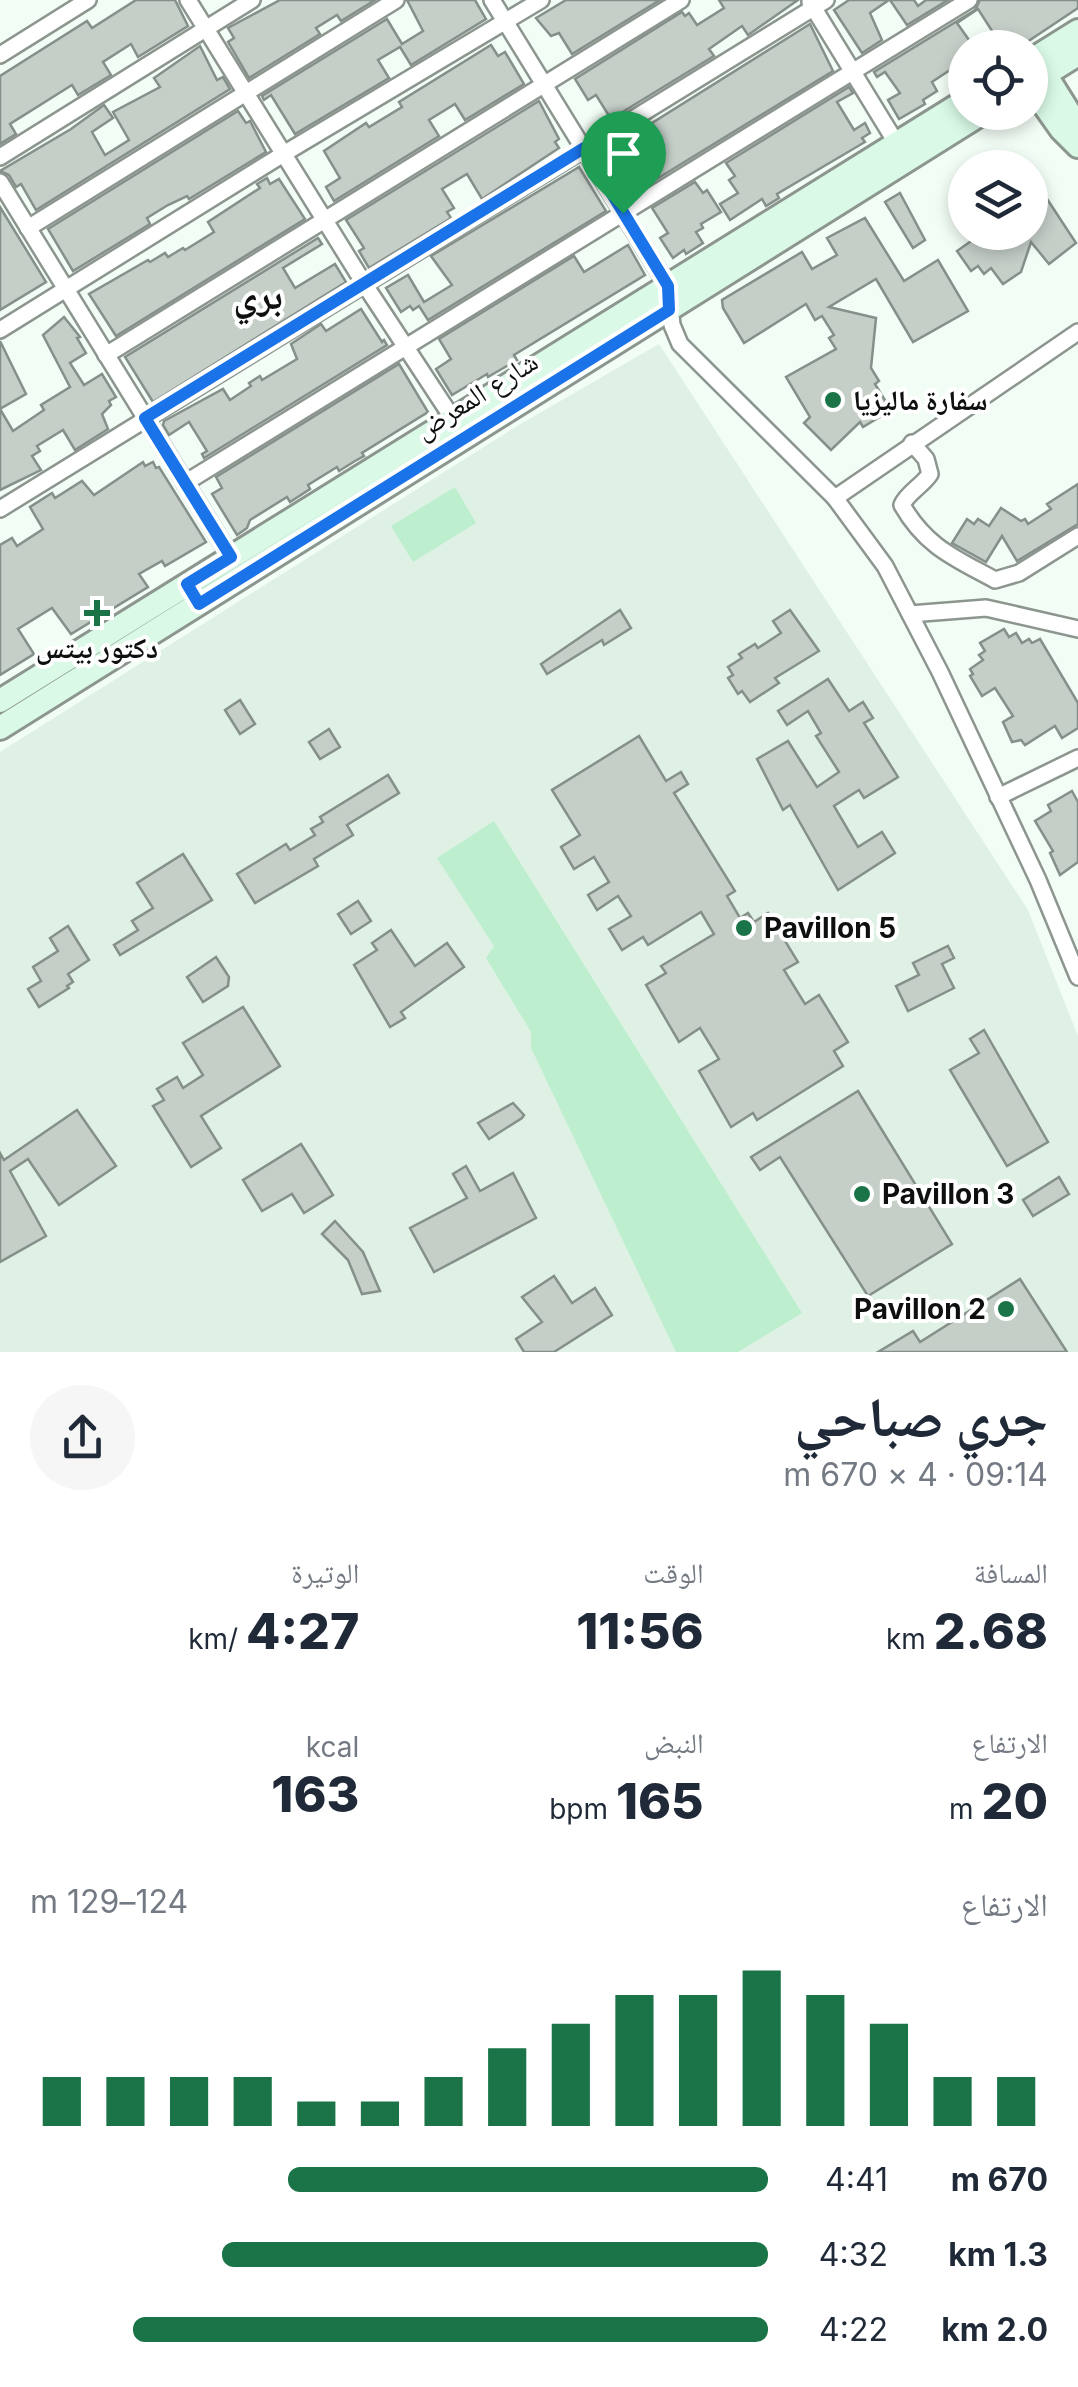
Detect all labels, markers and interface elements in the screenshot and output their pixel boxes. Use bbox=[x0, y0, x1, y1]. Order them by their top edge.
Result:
map controls bbox=[948, 30, 1048, 250]
button: locate bbox=[948, 30, 1048, 130]
pin bbox=[581, 111, 666, 214]
icon: arrive bbox=[596, 126, 651, 181]
button: layers bbox=[948, 150, 1048, 250]
district label: بري bbox=[233, 272, 283, 325]
street label: شارع المعرض bbox=[408, 344, 544, 447]
place label: سفارة ماليزيا bbox=[853, 383, 987, 417]
marker: سفارة ماليزيا bbox=[822, 389, 844, 411]
marker: دكتور بيتس bbox=[84, 600, 110, 626]
place label: دكتور بيتس bbox=[36, 631, 158, 665]
place label: Pavillon 5 bbox=[764, 911, 896, 945]
marker: Pavillon 5 bbox=[733, 917, 755, 939]
place label: Pavillon 3 bbox=[882, 1177, 1014, 1211]
marker: Pavillon 3 bbox=[851, 1183, 873, 1205]
place label: Pavillon 2 bbox=[854, 1292, 986, 1326]
marker: Pavillon 2 bbox=[995, 1298, 1017, 1320]
text: جري صباحي bbox=[794, 1384, 1048, 1450]
button: share bbox=[30, 1385, 135, 1490]
text: 09:14 · 4 × 670 m bbox=[783, 1455, 1048, 1494]
text: الوتيرة bbox=[291, 1556, 359, 1590]
text: الوقت bbox=[643, 1556, 704, 1590]
text: المسافة bbox=[974, 1556, 1048, 1590]
text: 4:27 bbox=[246, 1601, 359, 1661]
text: 11:56 bbox=[576, 1601, 704, 1661]
text: 2.68 bbox=[934, 1601, 1048, 1661]
text: /km bbox=[188, 1622, 246, 1656]
text: km bbox=[886, 1622, 934, 1656]
text: النبض bbox=[644, 1726, 704, 1760]
text: الارتفاع bbox=[972, 1726, 1048, 1760]
text: kcal bbox=[306, 1730, 359, 1764]
text: 163 bbox=[271, 1764, 359, 1824]
text: 165 bbox=[616, 1771, 704, 1831]
text: 20 bbox=[982, 1771, 1048, 1831]
text: bpm bbox=[549, 1792, 616, 1826]
text: m bbox=[949, 1792, 982, 1826]
text: 124–129 m bbox=[30, 1882, 188, 1921]
text: الارتفاع bbox=[961, 1885, 1048, 1924]
text: 4:41 bbox=[825, 2160, 888, 2199]
text: 670 m bbox=[951, 2160, 1048, 2199]
text: 4:32 bbox=[819, 2235, 888, 2274]
text: 1.3 km bbox=[948, 2235, 1048, 2274]
text: 4:22 bbox=[819, 2310, 888, 2349]
text: 2.0 km bbox=[941, 2310, 1048, 2349]

